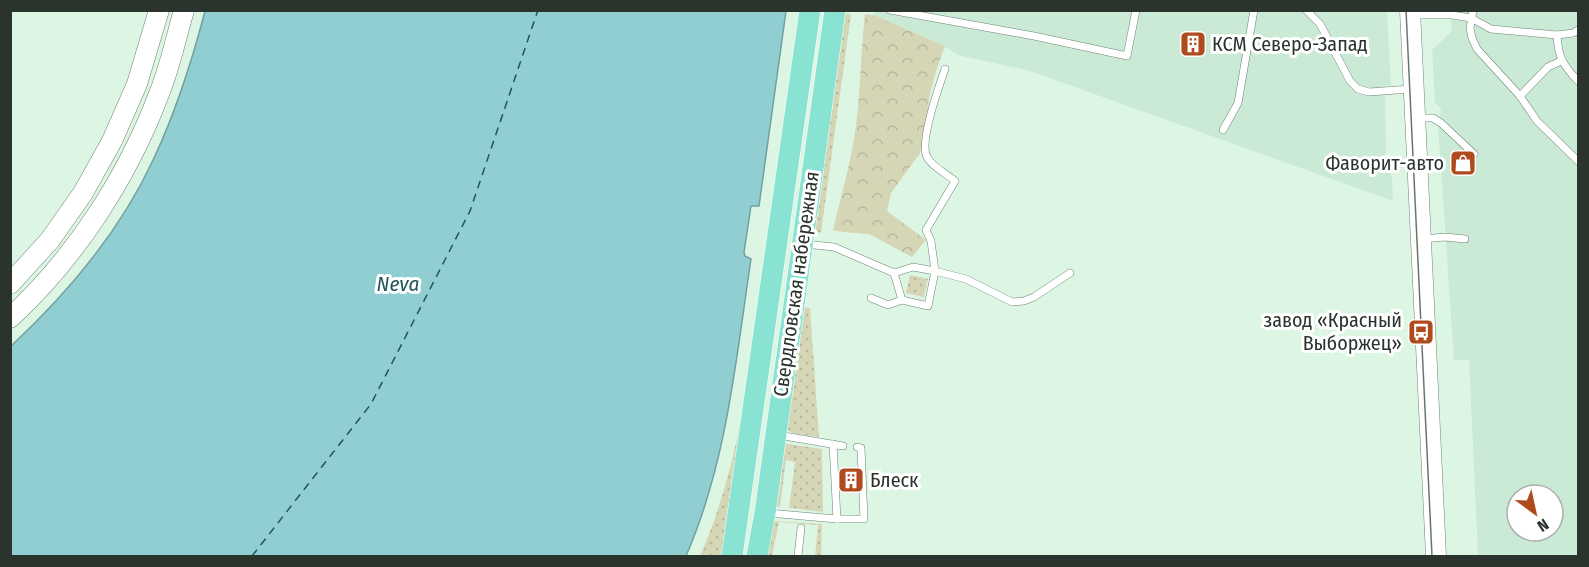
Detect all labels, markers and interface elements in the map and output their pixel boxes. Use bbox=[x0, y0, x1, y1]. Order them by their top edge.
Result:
building icon: КСМ Северо-Запад bbox=[1178, 29, 1208, 59]
place label: КСМ Северо-Запад bbox=[1212, 32, 1368, 56]
shop icon: Фаворит-авто bbox=[1448, 148, 1478, 178]
place label: Фаворит-авто bbox=[1325, 151, 1444, 175]
street label: Свердловская набережная bbox=[768, 170, 824, 398]
water label: Neva bbox=[377, 271, 419, 297]
place label: завод «Красный Выборжец» bbox=[1263, 308, 1402, 355]
bus stop icon: завод «Красный Выборжец» bbox=[1406, 317, 1436, 347]
building icon: Блеск bbox=[836, 465, 866, 495]
place label: Блеск bbox=[870, 468, 919, 492]
north arrow bbox=[1505, 483, 1565, 543]
text: N bbox=[1534, 515, 1552, 536]

